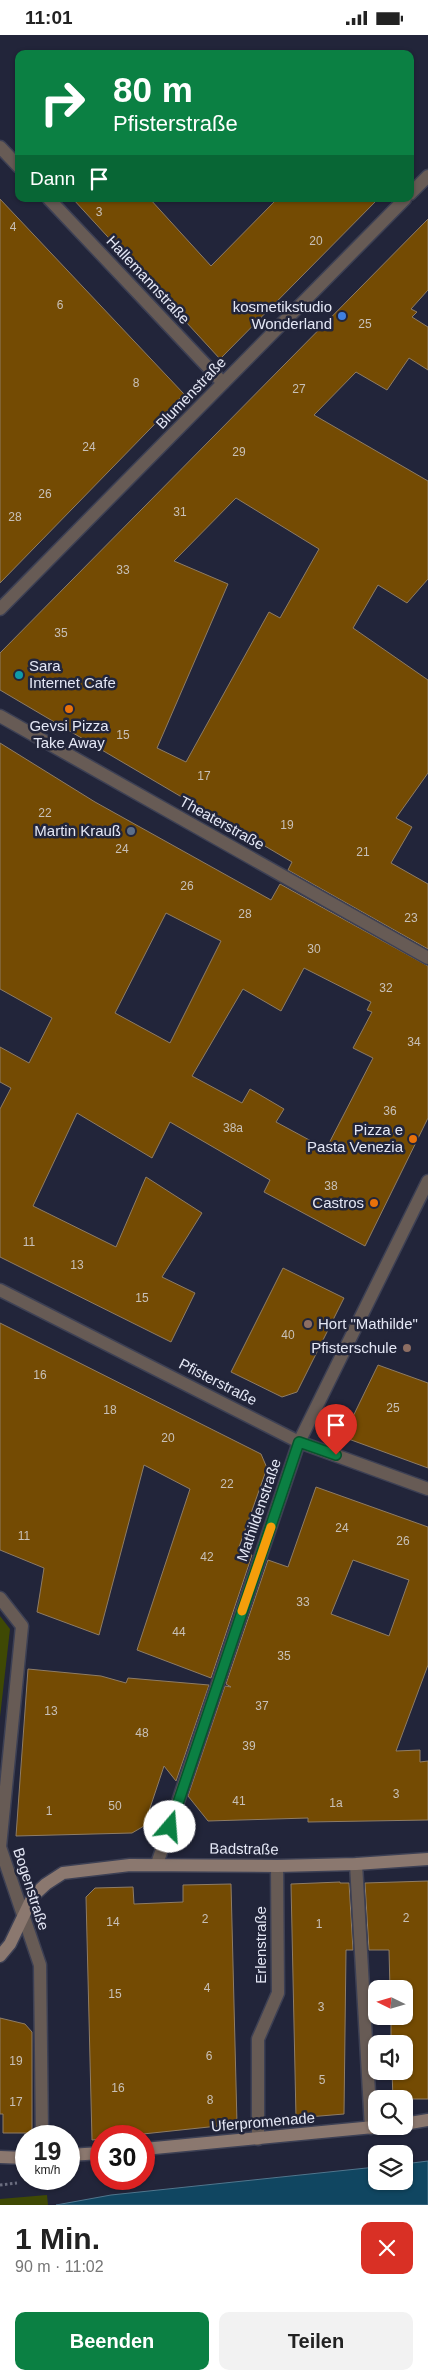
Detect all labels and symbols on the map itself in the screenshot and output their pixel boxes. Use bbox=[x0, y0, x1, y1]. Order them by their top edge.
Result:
house number: 3 bbox=[96, 205, 103, 219]
house number: 4 bbox=[10, 220, 17, 234]
street label: Hallemannstraße bbox=[103, 232, 194, 327]
house number: 20 bbox=[309, 234, 323, 248]
house number: 6 bbox=[57, 298, 64, 312]
place label: kosmetikstudio Wonderland bbox=[233, 298, 332, 332]
marker: kosmetikstudio Wonderland bbox=[336, 310, 348, 322]
house number: 25 bbox=[358, 317, 372, 331]
street label: Blumenstraße bbox=[152, 353, 229, 432]
house number: 8 bbox=[133, 376, 140, 390]
house number: 27 bbox=[292, 382, 306, 396]
house number: 24 bbox=[82, 440, 96, 454]
house number: 29 bbox=[232, 445, 246, 459]
house number: 26 bbox=[38, 487, 52, 501]
house number: 31 bbox=[173, 505, 187, 519]
house number: 28 bbox=[8, 510, 22, 524]
house number: 33 bbox=[116, 563, 130, 577]
house number: 35 bbox=[54, 626, 68, 640]
place label: Sara Internet Cafe bbox=[29, 657, 116, 691]
marker: Sara Internet Cafe bbox=[13, 669, 25, 681]
marker: Gevsi Pizza Take Away bbox=[63, 703, 75, 715]
place label: Gevsi Pizza Take Away bbox=[29, 717, 109, 751]
house number: 15 bbox=[116, 728, 130, 742]
house number: 17 bbox=[197, 769, 211, 783]
street label: Theaterstraße bbox=[177, 792, 268, 853]
house number: 22 bbox=[38, 806, 52, 820]
house number: 19 bbox=[280, 818, 294, 832]
place label: Martin Krauß bbox=[34, 822, 121, 839]
marker: Martin Krauß bbox=[125, 825, 137, 837]
house number: 24 bbox=[115, 842, 129, 856]
house number: 21 bbox=[356, 845, 370, 859]
house number: 26 bbox=[180, 879, 194, 893]
house number: 28 bbox=[238, 907, 252, 921]
house number: 23 bbox=[404, 911, 418, 925]
house number: 30 bbox=[307, 942, 321, 956]
house number: 32 bbox=[379, 981, 393, 995]
house number: 34 bbox=[407, 1035, 421, 1049]
house number: 36 bbox=[383, 1104, 397, 1118]
house number: 38a bbox=[223, 1121, 243, 1135]
place label: Pizza e Pasta Venezia bbox=[307, 1121, 404, 1155]
marker: Pizza e Pasta Venezia bbox=[407, 1133, 419, 1145]
house number: 38 bbox=[324, 1179, 338, 1193]
place label: Castros bbox=[312, 1194, 364, 1211]
marker: Castros bbox=[368, 1197, 380, 1209]
house number: 11 bbox=[23, 1235, 36, 1249]
house number: 13 bbox=[70, 1258, 84, 1272]
house number: 15 bbox=[135, 1291, 149, 1305]
place label: Hort "Mathilde" bbox=[318, 1315, 418, 1332]
marker: Hort "Mathilde" bbox=[302, 1318, 314, 1330]
house number: 40 bbox=[281, 1328, 295, 1342]
place label: Pfisterschule bbox=[311, 1339, 397, 1356]
marker: Pfisterschule bbox=[401, 1342, 413, 1354]
street label: Pfisterstraße bbox=[176, 1355, 260, 1408]
house number: 16 bbox=[33, 1368, 47, 1382]
house number: 25 bbox=[386, 1401, 400, 1415]
house number: 18 bbox=[103, 1403, 117, 1417]
pin bbox=[315, 1404, 357, 1455]
house number: 20 bbox=[161, 1431, 175, 1445]
street label: Mathildenstraße bbox=[233, 1456, 284, 1563]
house number: 22 bbox=[220, 1477, 234, 1491]
house number: 24 bbox=[335, 1521, 349, 1535]
house number: 11 bbox=[18, 1529, 31, 1543]
house number: 26 bbox=[396, 1534, 410, 1548]
house number: 42 bbox=[200, 1550, 214, 1564]
house number: 33 bbox=[296, 1595, 310, 1609]
house number: 44 bbox=[172, 1625, 186, 1639]
house number: 35 bbox=[277, 1649, 291, 1663]
house number: 37 bbox=[255, 1699, 269, 1713]
house number: 13 bbox=[44, 1704, 58, 1718]
house number: 48 bbox=[135, 1726, 149, 1740]
house number: 39 bbox=[242, 1739, 256, 1753]
house number: 3 bbox=[393, 1787, 400, 1801]
house number: 41 bbox=[232, 1794, 246, 1808]
house number: 1a bbox=[329, 1796, 343, 1810]
house number: 50 bbox=[108, 1799, 122, 1813]
position arrow bbox=[143, 1800, 195, 1852]
house number: 1 bbox=[46, 1804, 53, 1818]
street label: Badstraße bbox=[209, 1839, 279, 1858]
street label: Bogenstraße bbox=[10, 1845, 53, 1932]
street label: Erlenstraße bbox=[252, 1906, 269, 1984]
house number: 2 bbox=[403, 1911, 410, 1925]
house number: 2 bbox=[202, 1912, 209, 1926]
house number: 14 bbox=[106, 1915, 120, 1929]
house number: 1 bbox=[316, 1917, 323, 1931]
north arrow bbox=[368, 1980, 412, 2025]
house number: 4 bbox=[204, 1981, 211, 1995]
house number: 15 bbox=[108, 1987, 122, 2001]
house number: 3 bbox=[318, 2000, 325, 2014]
house number: 6 bbox=[206, 2049, 213, 2063]
house number: 19 bbox=[9, 2054, 23, 2068]
house number: 5 bbox=[319, 2073, 326, 2087]
house number: 16 bbox=[111, 2081, 125, 2095]
house number: 8 bbox=[207, 2093, 214, 2107]
house number: 17 bbox=[9, 2095, 23, 2109]
street label: Uferpromenade bbox=[210, 2108, 316, 2135]
speed limit sign: 30 bbox=[90, 2125, 155, 2190]

